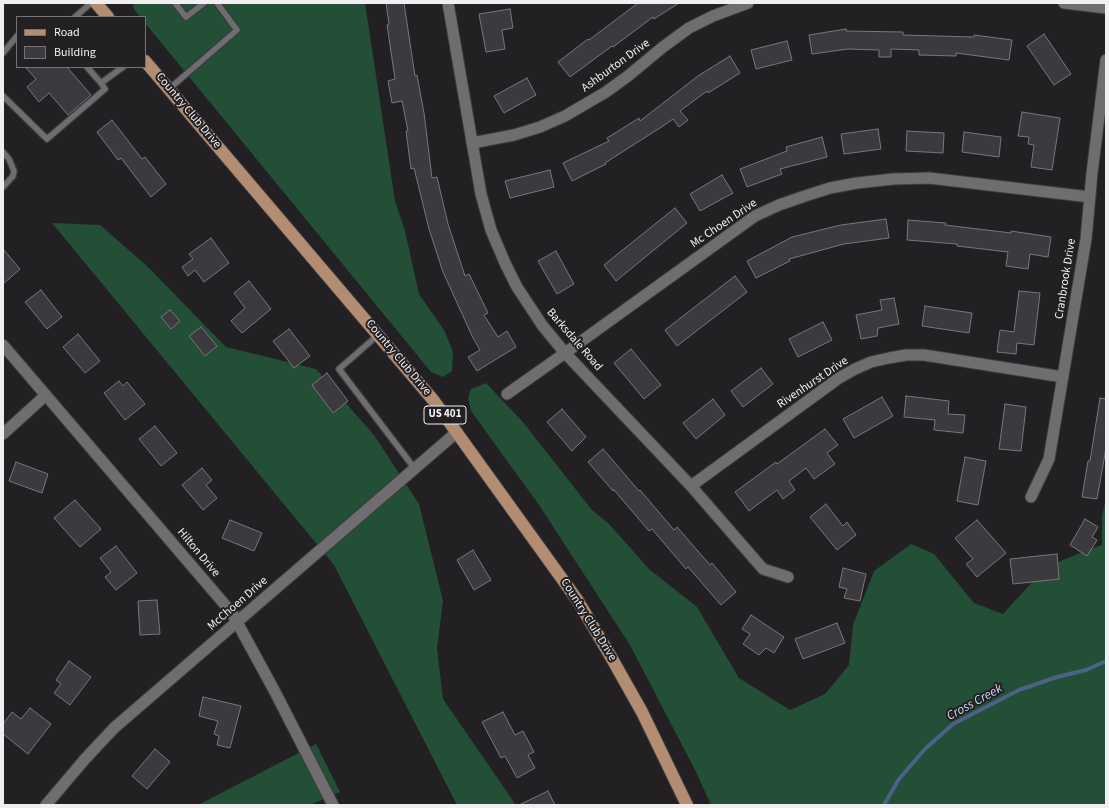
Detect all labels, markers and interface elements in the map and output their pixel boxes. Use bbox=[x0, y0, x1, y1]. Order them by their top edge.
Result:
legend bbox=[16, 16, 146, 68]
text: Road bbox=[54, 24, 80, 41]
street label: Ashburton Drive bbox=[579, 36, 653, 96]
text: Building bbox=[54, 44, 96, 61]
street label: Country Club Drive bbox=[152, 70, 224, 152]
street label: Mc Choen Drive bbox=[688, 196, 760, 252]
street label: Cranbrook Drive bbox=[1053, 238, 1079, 320]
street label: Barksdale Road bbox=[543, 306, 605, 374]
street label: Country Club Drive bbox=[362, 317, 434, 399]
street label: Rivenhurst Drive bbox=[775, 354, 851, 412]
road number: US 401 bbox=[424, 406, 466, 424]
street label: Hilton Drive bbox=[173, 526, 223, 580]
street label: McChoen Drive bbox=[205, 574, 271, 634]
street label: Country Club Drive bbox=[557, 576, 619, 664]
water label: Cross Creek bbox=[944, 681, 1006, 725]

